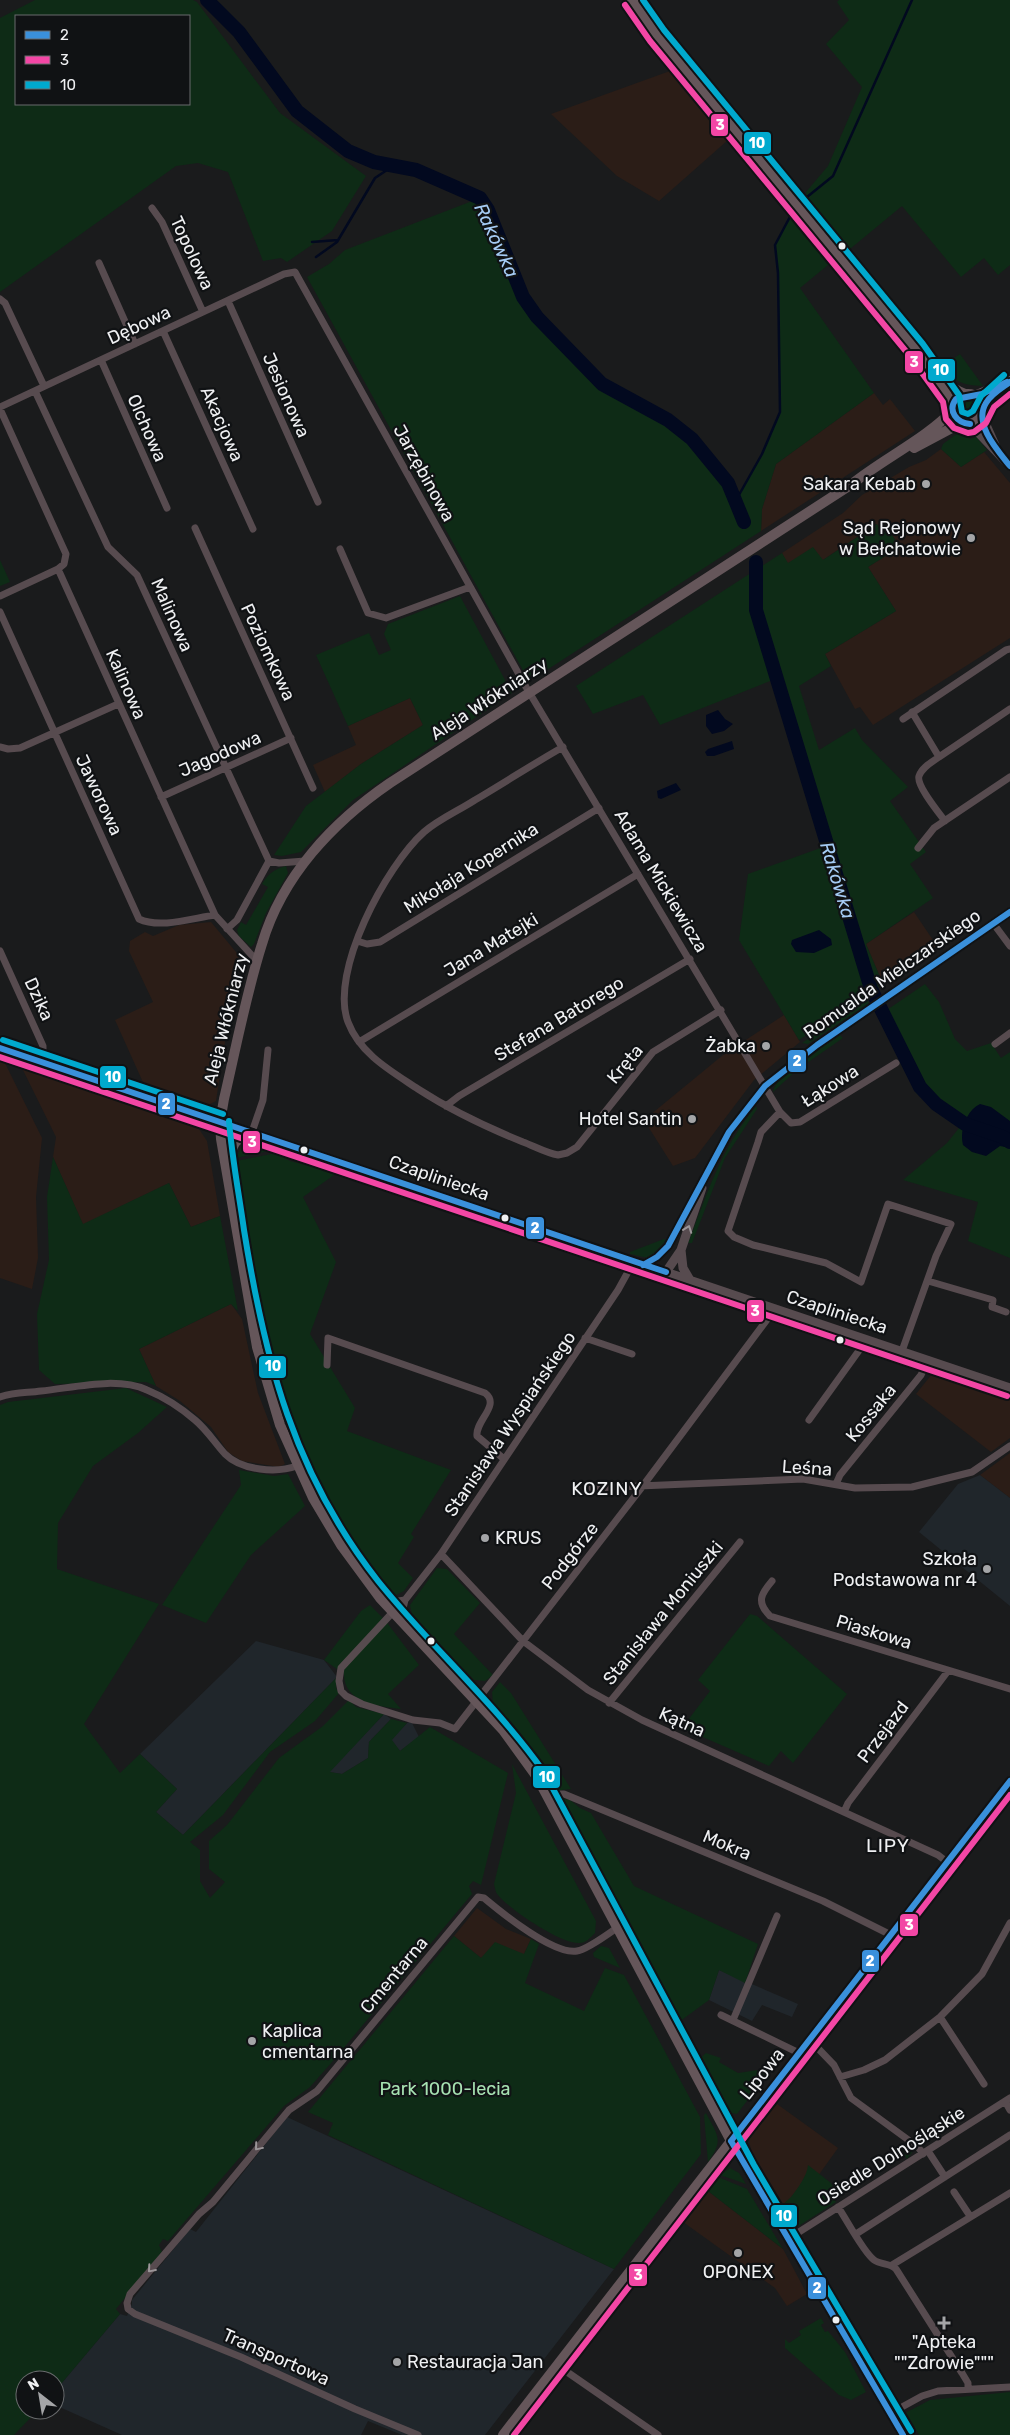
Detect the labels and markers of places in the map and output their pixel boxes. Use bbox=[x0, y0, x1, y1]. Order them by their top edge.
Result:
unlabelled marker bbox=[837, 241, 847, 251]
place label: Sakara Kebab bbox=[803, 473, 916, 495]
marker: Sakara Kebab bbox=[920, 478, 932, 490]
place label: Sąd Rejonowy w Bełchatowie bbox=[839, 517, 961, 560]
marker: Sąd Rejonowy w Bełchatowie bbox=[965, 532, 977, 544]
place label: Żabka bbox=[706, 1035, 756, 1057]
marker: Żabka bbox=[760, 1040, 772, 1052]
place label: Hotel Santin bbox=[579, 1108, 682, 1130]
marker: Hotel Santin bbox=[686, 1113, 698, 1125]
unlabelled marker bbox=[299, 1145, 309, 1155]
unlabelled marker bbox=[500, 1213, 510, 1223]
unlabelled marker bbox=[835, 1335, 845, 1345]
place label: KRUS bbox=[495, 1527, 541, 1549]
marker: KRUS bbox=[479, 1532, 491, 1544]
place label: Szkoła Podstawowa nr 4 bbox=[833, 1548, 977, 1591]
marker: Szkoła Podstawowa nr 4 bbox=[981, 1563, 993, 1575]
unlabelled marker bbox=[426, 1636, 436, 1646]
place label: Kaplica cmentarna bbox=[262, 2020, 353, 2063]
marker: Kaplica cmentarna bbox=[246, 2035, 258, 2047]
marker: OPONEX bbox=[732, 2247, 744, 2259]
place label: OPONEX bbox=[703, 2261, 773, 2283]
unlabelled marker bbox=[831, 2315, 841, 2325]
marker: "Apteka ""Zdrowie""" bbox=[938, 2317, 950, 2329]
place label: "Apteka ""Zdrowie""" bbox=[894, 2331, 994, 2374]
place label: Restauracja Jan bbox=[407, 2351, 543, 2373]
marker: Restauracja Jan bbox=[391, 2356, 403, 2368]

